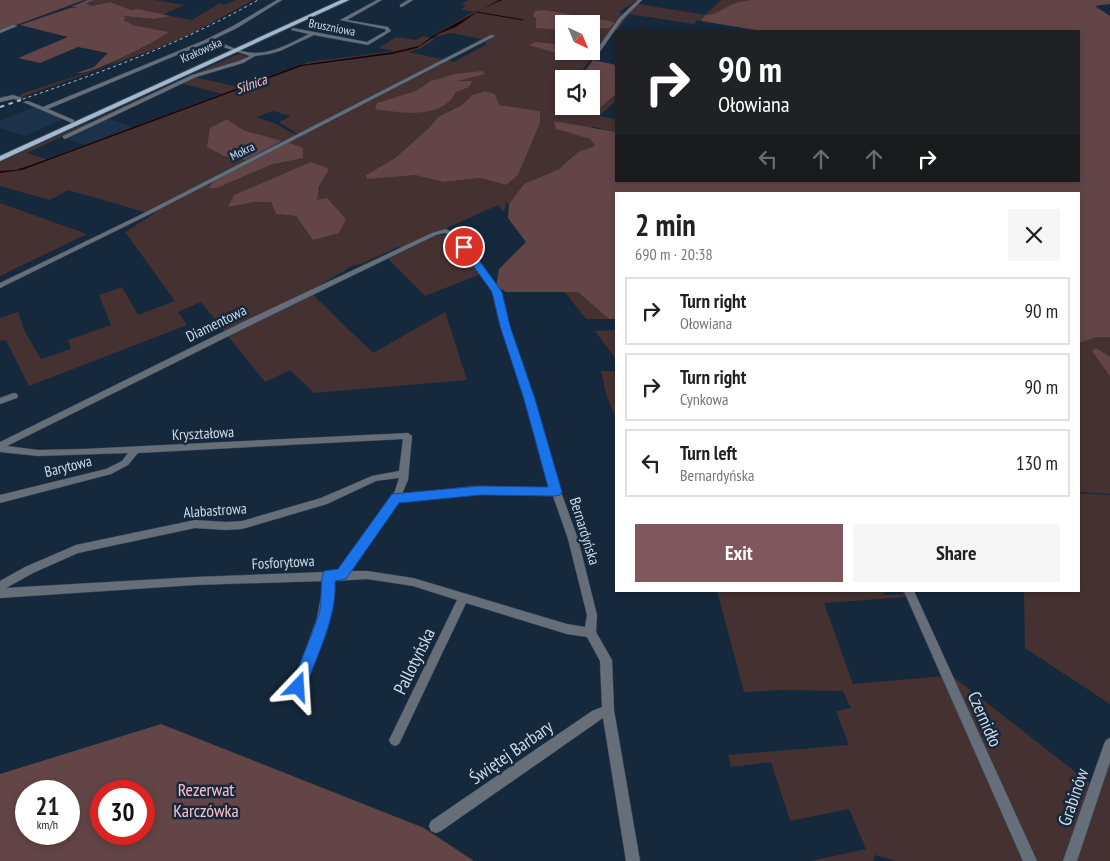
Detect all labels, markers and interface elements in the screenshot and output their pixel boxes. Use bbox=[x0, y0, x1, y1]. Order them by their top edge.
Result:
street label: Bruszniowa bbox=[307, 15, 357, 39]
north arrow bbox=[555, 15, 600, 60]
map controls bbox=[555, 15, 600, 115]
street label: Krakowska bbox=[178, 34, 224, 66]
text: 90 m bbox=[718, 46, 782, 92]
icon: right bbox=[635, 50, 700, 115]
water label: Silnica bbox=[233, 70, 270, 98]
button: sound bbox=[555, 70, 600, 115]
text: Ołowiana bbox=[718, 90, 790, 118]
street label: Mokra bbox=[227, 138, 257, 163]
icon: left bbox=[754, 145, 782, 173]
icon: ahead bbox=[807, 145, 835, 173]
icon: ahead bbox=[860, 145, 888, 173]
icon: right bbox=[913, 145, 941, 173]
text: 2 min bbox=[635, 205, 696, 244]
button: close bbox=[1008, 209, 1060, 261]
pin bbox=[443, 226, 485, 268]
icon: arrive bbox=[450, 233, 478, 261]
text: 690 m · 20:38 bbox=[635, 244, 713, 264]
text: Turn right bbox=[680, 289, 746, 313]
icon: right bbox=[637, 297, 665, 325]
text: 90 m bbox=[1025, 299, 1058, 323]
street label: Diamentowa bbox=[183, 300, 249, 346]
text: Ołowiana bbox=[680, 313, 732, 333]
text: Turn right bbox=[680, 365, 746, 389]
icon: right bbox=[637, 373, 665, 401]
text: 90 m bbox=[1025, 375, 1058, 399]
text: Cynkowa bbox=[680, 389, 728, 409]
street label: Kryształowa bbox=[171, 422, 235, 444]
text: Turn left bbox=[680, 441, 737, 465]
icon: left bbox=[637, 449, 665, 477]
street label: Barytowa bbox=[42, 451, 94, 481]
text: 130 m bbox=[1016, 451, 1058, 475]
text: Bernardyńska bbox=[680, 465, 754, 485]
street label: Bernardyńska bbox=[566, 495, 604, 567]
street label: Alabastrowa bbox=[183, 498, 247, 522]
button: Exit bbox=[635, 524, 843, 582]
button: Share bbox=[853, 524, 1060, 582]
street label: Fosforytowa bbox=[251, 551, 315, 573]
street label: Pallotyńska bbox=[388, 624, 440, 698]
position arrow bbox=[271, 660, 323, 712]
street label: Czernidło bbox=[963, 688, 1007, 750]
street label: Świętej Barbary bbox=[465, 715, 557, 789]
street label: Grabinów bbox=[1053, 765, 1094, 829]
park label: Rezerwat Karczówka bbox=[173, 778, 239, 822]
speed limit sign: 30 bbox=[90, 780, 155, 845]
text: 21 bbox=[36, 790, 59, 822]
text: km/h bbox=[37, 817, 58, 832]

